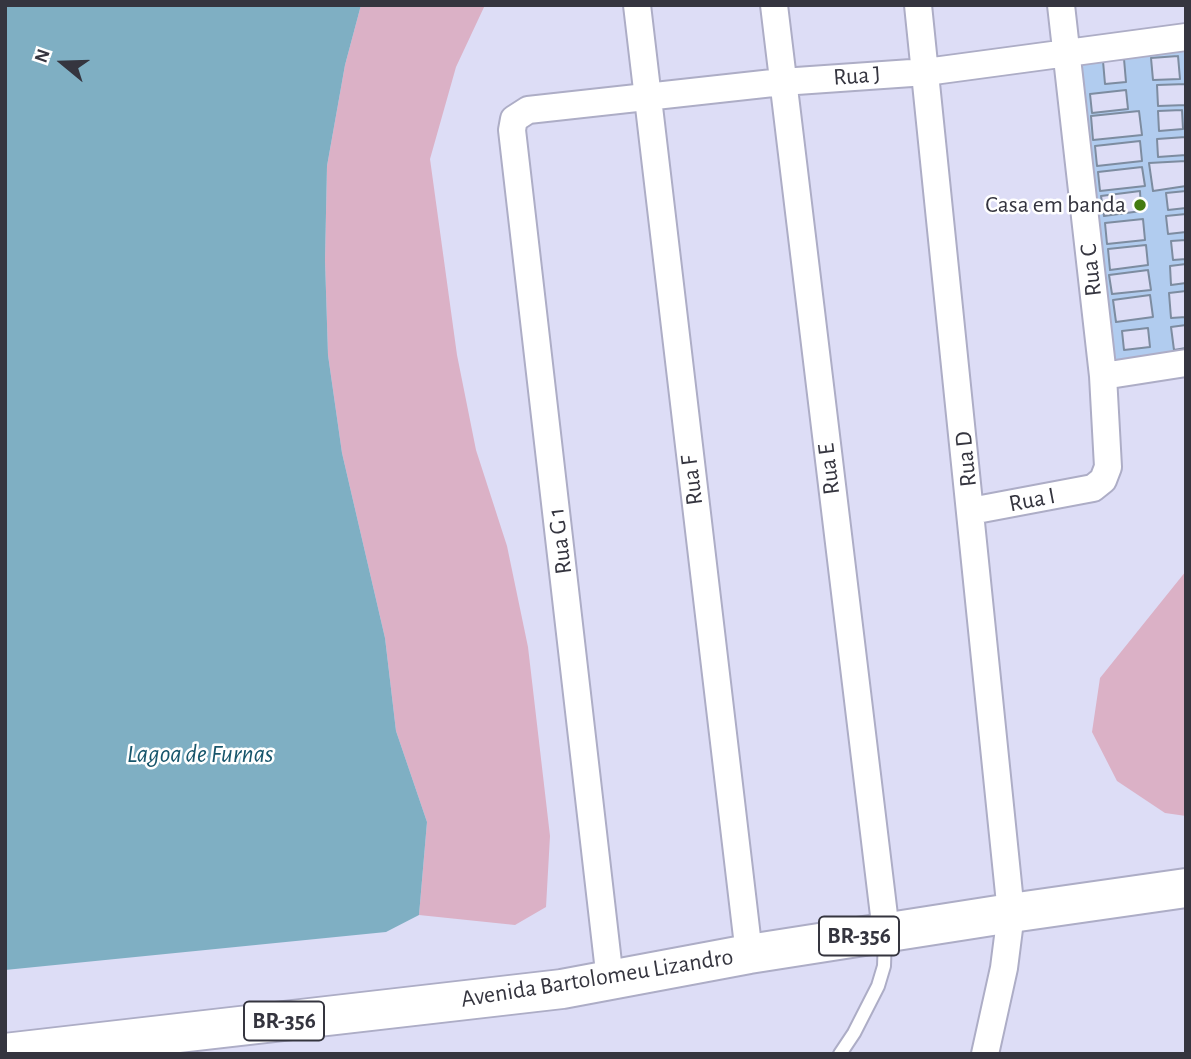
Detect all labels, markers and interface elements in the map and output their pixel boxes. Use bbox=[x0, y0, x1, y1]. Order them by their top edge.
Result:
north arrow bbox=[28, 28, 98, 98]
text: N bbox=[32, 47, 54, 65]
street label: Rua J bbox=[832, 60, 882, 92]
place label: Casa em banda bbox=[985, 191, 1126, 219]
marker: Casa em banda bbox=[1132, 197, 1148, 213]
street label: Rua C bbox=[1074, 242, 1108, 298]
street label: Rua D bbox=[949, 430, 983, 488]
street label: Rua E bbox=[812, 442, 846, 496]
street label: Rua F bbox=[675, 453, 709, 507]
street label: Rua I bbox=[1006, 481, 1058, 519]
street label: Rua G 1 bbox=[542, 506, 578, 576]
water label: Lagoa de Furnas bbox=[127, 738, 273, 770]
road number: BR-356 bbox=[819, 917, 899, 956]
street label: Avenida Bartolomeu Lizandro bbox=[459, 942, 735, 1014]
road number: BR-356 bbox=[244, 1002, 324, 1040]

